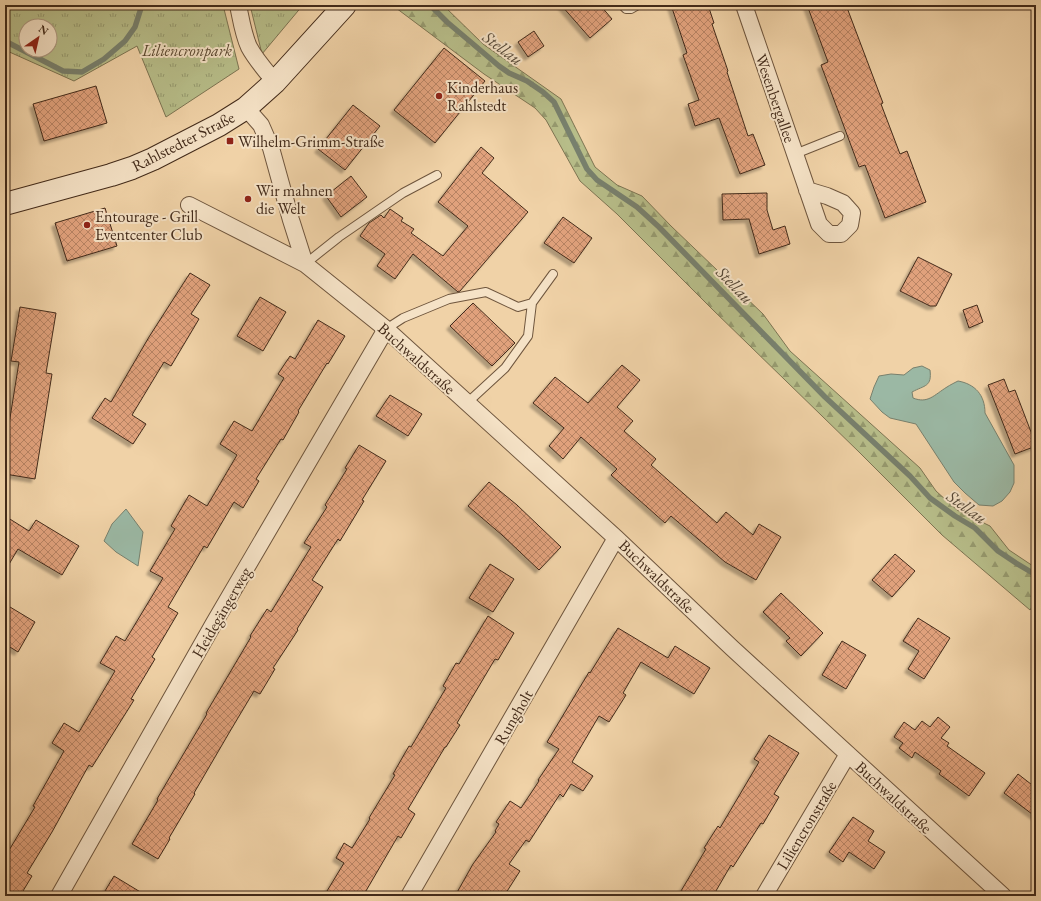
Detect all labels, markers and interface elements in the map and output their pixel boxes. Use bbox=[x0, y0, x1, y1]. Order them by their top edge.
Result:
north arrow bbox=[18, 18, 58, 58]
text: N bbox=[36, 21, 51, 38]
water label: Stellau bbox=[478, 25, 527, 70]
park label: Liliencronpark bbox=[141, 40, 233, 61]
street label: Wesenbergallee bbox=[751, 51, 800, 145]
place label: Kinderhaus Rahlstedt bbox=[447, 77, 518, 116]
marker: Kinderhaus Rahlstedt bbox=[434, 91, 444, 101]
street label: Rahlstedter Straße bbox=[128, 107, 238, 176]
place label: Wilhelm-Grimm-Straße bbox=[238, 131, 384, 152]
marker: Wilhelm-Grimm-Straße bbox=[225, 136, 235, 146]
place label: Wir mahnen die Welt bbox=[256, 180, 334, 219]
marker: Wir mahnen die Welt bbox=[243, 194, 253, 204]
place label: Entourage - Grill Eventcenter Club bbox=[95, 206, 202, 245]
marker: Entourage - Grill Eventcenter Club bbox=[82, 220, 92, 230]
water label: Stellau bbox=[711, 261, 758, 309]
street label: Buchwaldstraße bbox=[373, 318, 460, 399]
water label: Stellau bbox=[942, 484, 991, 529]
street label: Buchwaldstraße bbox=[614, 535, 699, 618]
street label: Heidegängerweg bbox=[187, 562, 256, 661]
street label: Rungholt bbox=[489, 686, 538, 749]
street label: Buchwaldstraße bbox=[851, 756, 936, 838]
street label: Liliencronstraße bbox=[772, 777, 841, 873]

